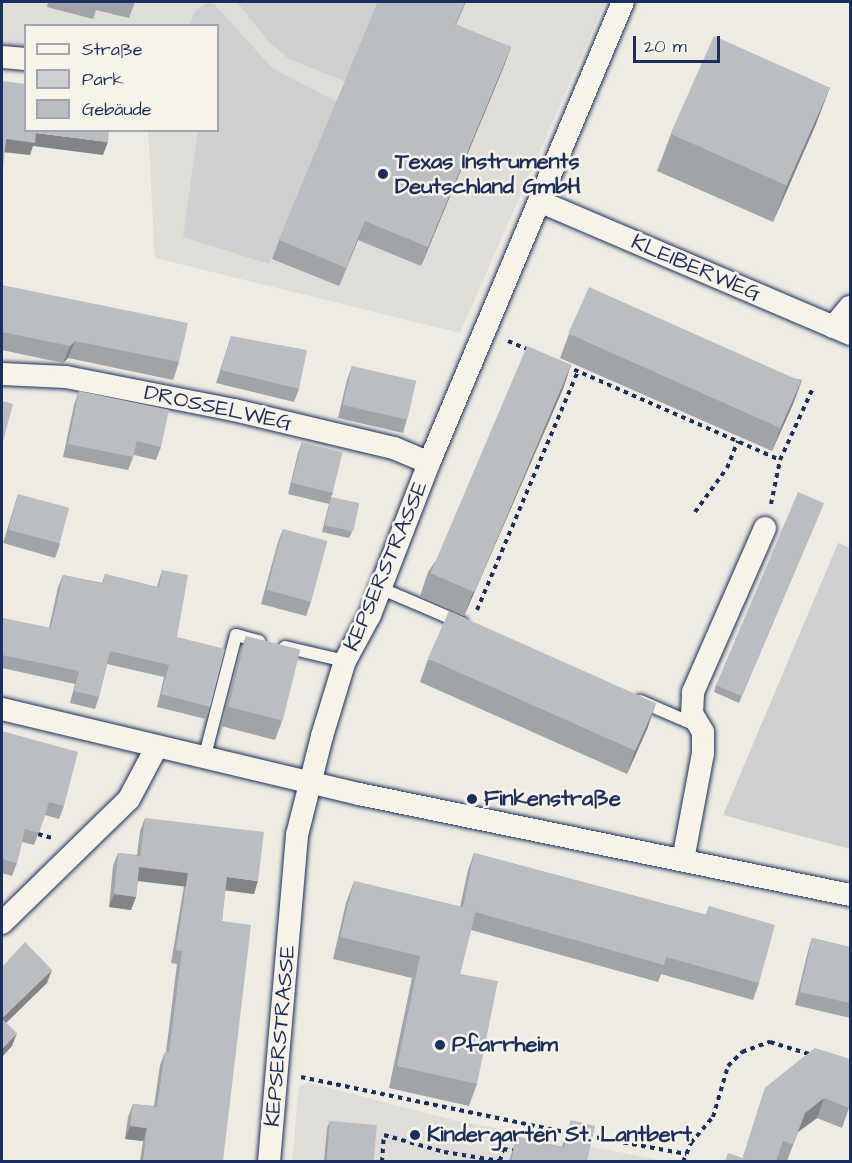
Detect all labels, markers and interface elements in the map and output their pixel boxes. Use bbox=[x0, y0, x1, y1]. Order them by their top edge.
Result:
legend bbox=[24, 24, 219, 132]
scale bar bbox=[636, 24, 723, 62]
text: 20 m bbox=[644, 34, 687, 59]
text: Straße bbox=[82, 37, 142, 62]
text: Park bbox=[82, 67, 124, 92]
text: Gebäude bbox=[82, 97, 152, 122]
place label: Texas Instruments Deutschland GmbH bbox=[395, 148, 581, 200]
marker: Texas Instruments Deutschland GmbH bbox=[376, 167, 390, 181]
street label: KLEIBERWEG bbox=[627, 229, 765, 307]
street label: DROSSELWEG bbox=[142, 379, 294, 437]
street label: KEPSERSTRASSE bbox=[338, 477, 434, 655]
place label: Finkenstraße bbox=[484, 786, 621, 812]
marker: Finkenstraße bbox=[465, 792, 479, 806]
street label: KEPSERSTRASSE bbox=[259, 944, 301, 1128]
place label: Pfarrheim bbox=[452, 1032, 558, 1058]
marker: Pfarrheim bbox=[433, 1038, 447, 1052]
place label: Kindergarten St. Lantbert bbox=[427, 1122, 692, 1148]
marker: Kindergarten St. Lantbert bbox=[408, 1128, 422, 1142]

